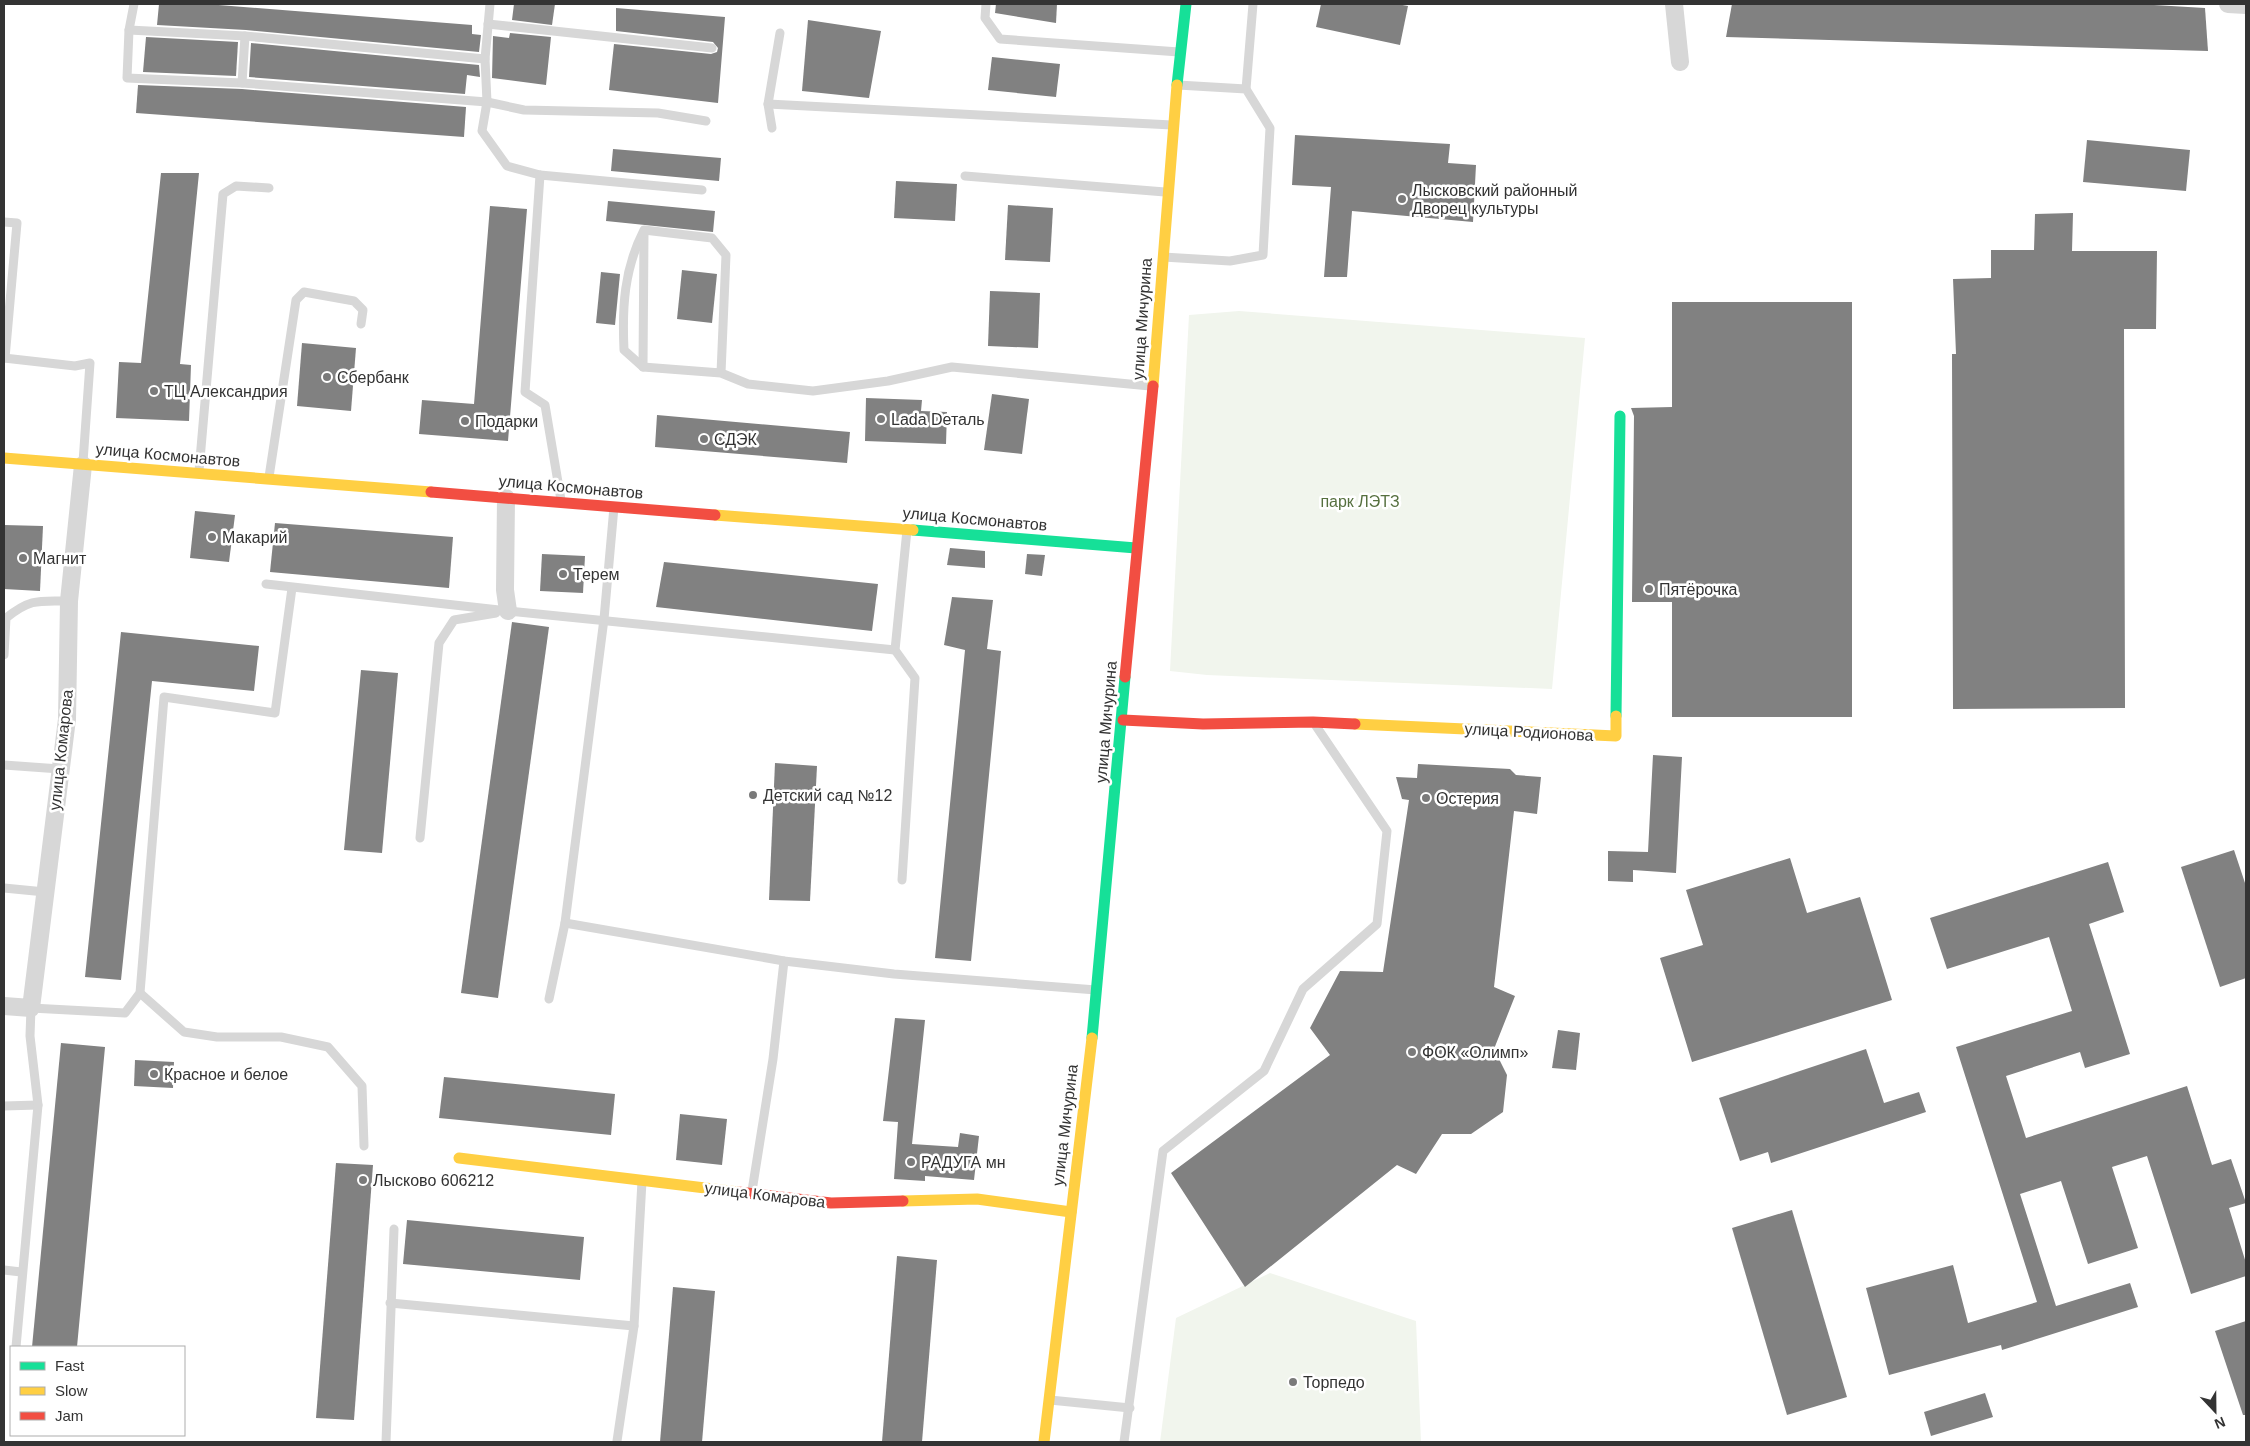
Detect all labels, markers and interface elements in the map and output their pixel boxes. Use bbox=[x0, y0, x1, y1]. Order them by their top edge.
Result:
place label: Лысковский районный Дворец культуры bbox=[1412, 182, 1577, 217]
marker: Лысковский районный Дворец культуры bbox=[1396, 193, 1408, 205]
street label: улица Мичурина bbox=[1129, 257, 1155, 381]
place label: Сбербанк bbox=[337, 369, 410, 386]
marker: Сбербанк bbox=[321, 371, 333, 383]
place label: ТЦ Александрия bbox=[164, 383, 288, 400]
marker: ТЦ Александрия bbox=[148, 385, 160, 397]
place label: Lada Dеталь bbox=[891, 411, 985, 428]
place label: Подарки bbox=[475, 413, 538, 430]
marker: Lada Dеталь bbox=[875, 413, 887, 425]
marker: Подарки bbox=[459, 415, 471, 427]
place label: СДЭК bbox=[714, 431, 758, 448]
marker: СДЭК bbox=[698, 433, 710, 445]
street label: улица Космонавтов bbox=[95, 440, 241, 470]
street label: улица Космонавтов bbox=[498, 472, 644, 502]
park label: парк ЛЭТЗ bbox=[1320, 493, 1400, 510]
street label: улица Космонавтов bbox=[902, 504, 1048, 534]
place label: Макарий bbox=[222, 529, 287, 546]
marker: Макарий bbox=[206, 531, 218, 543]
place label: Магнит bbox=[33, 550, 87, 567]
marker: Магнит bbox=[17, 552, 29, 564]
place label: Терем bbox=[573, 566, 620, 583]
marker: Терем bbox=[557, 568, 569, 580]
place label: Пятёрочка bbox=[1659, 581, 1738, 598]
marker: Пятёрочка bbox=[1643, 583, 1655, 595]
street label: улица Мичурина bbox=[1092, 660, 1120, 784]
street label: улица Комарова bbox=[46, 689, 76, 811]
street label: улица Родионова bbox=[1464, 720, 1594, 744]
place label: Детский сад №12 bbox=[763, 787, 892, 804]
marker: Детский сад №12 bbox=[747, 789, 759, 801]
place label: Остерия bbox=[1436, 790, 1499, 807]
marker: Остерия bbox=[1420, 792, 1432, 804]
place label: ФОК «Олимп» bbox=[1422, 1044, 1528, 1061]
marker: ФОК «Олимп» bbox=[1406, 1046, 1418, 1058]
street label: улица Мичурина bbox=[1049, 1063, 1081, 1187]
place label: Красное и белое bbox=[164, 1066, 288, 1083]
marker: Красное и белое bbox=[148, 1068, 160, 1080]
place label: РАДУГА мн bbox=[921, 1154, 1006, 1171]
marker: РАДУГА мн bbox=[905, 1156, 917, 1168]
place label: Лысково 606212 bbox=[373, 1172, 494, 1189]
marker: Лысково 606212 bbox=[357, 1174, 369, 1186]
street label: улица Комарова bbox=[704, 1179, 826, 1211]
legend bbox=[10, 1346, 185, 1436]
text: Fast bbox=[55, 1357, 85, 1374]
place label: Торпедо bbox=[1303, 1374, 1365, 1391]
marker: Торпедо bbox=[1287, 1376, 1299, 1388]
text: Slow bbox=[55, 1382, 88, 1399]
north arrow bbox=[2190, 1386, 2240, 1436]
text: Jam bbox=[55, 1407, 83, 1424]
text: N bbox=[2212, 1414, 2228, 1432]

